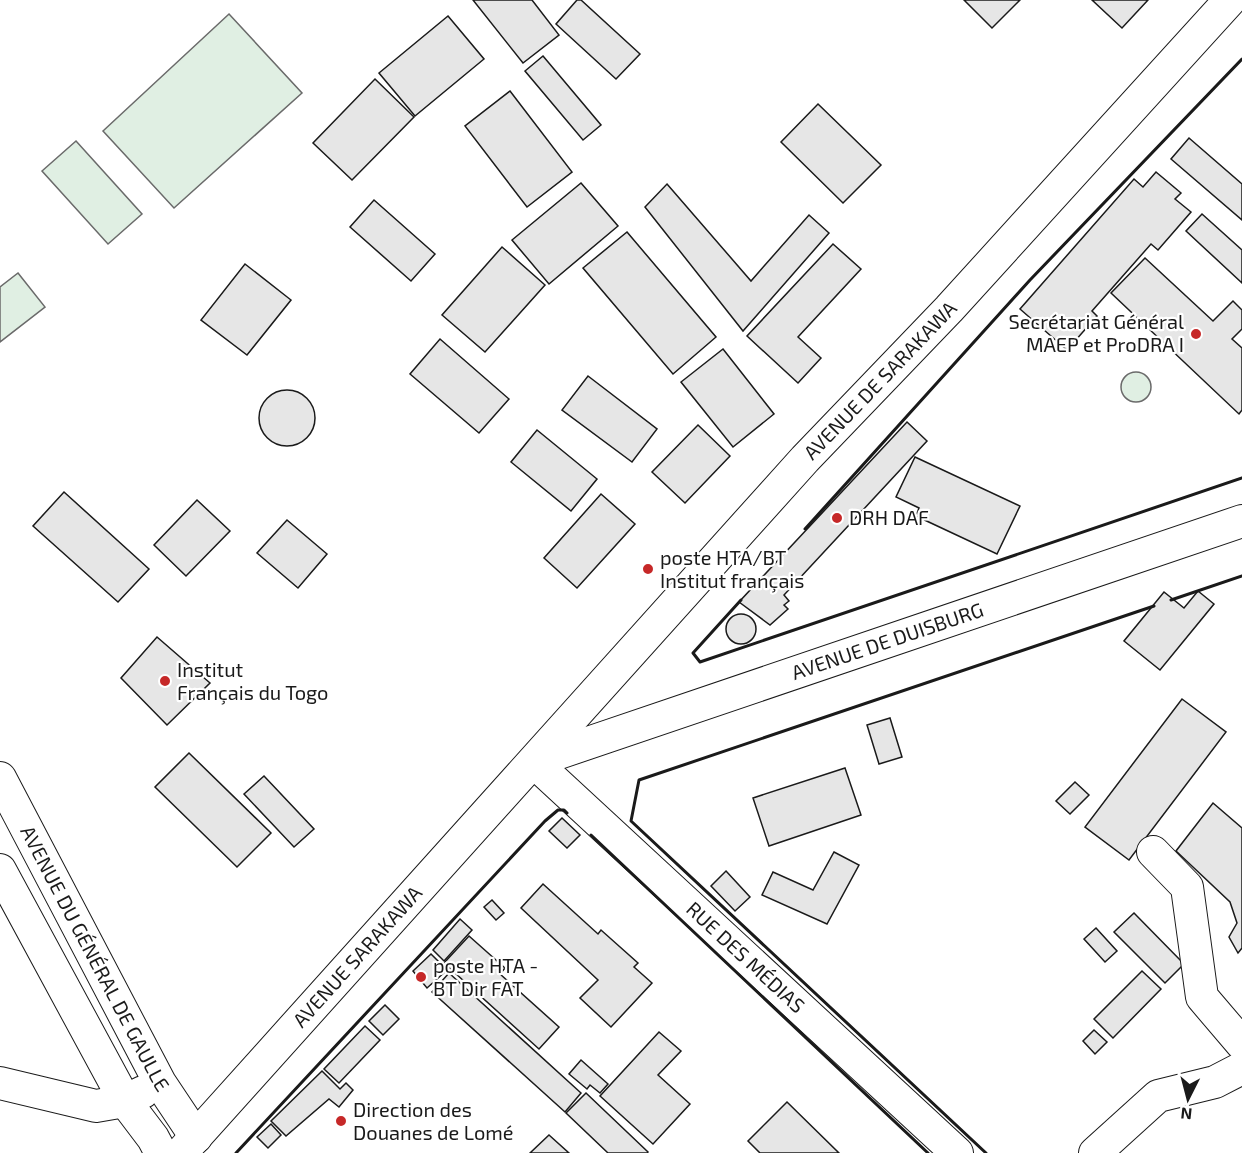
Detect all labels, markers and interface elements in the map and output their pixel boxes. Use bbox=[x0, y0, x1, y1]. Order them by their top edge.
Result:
street label: AVENUE DE SARAKAWA bbox=[798, 295, 962, 464]
place label: Secrétariat Général MAEP et ProDRA I bbox=[1009, 309, 1184, 356]
marker: Secrétariat Général MAEP et ProDRA I bbox=[1189, 327, 1203, 341]
place label: DRH DAF bbox=[849, 505, 929, 529]
marker: DRH DAF bbox=[830, 511, 844, 525]
place label: poste HTA/BT Institut français bbox=[660, 545, 804, 593]
marker: poste HTA/BT Institut français bbox=[641, 562, 655, 576]
street label: AVENUE DE DUISBURG bbox=[788, 597, 986, 684]
place label: Institut Français du Togo bbox=[177, 657, 328, 705]
marker: Institut Français du Togo bbox=[158, 674, 172, 688]
street label: AVENUE DU GÉNÉRAL DE GAULLE bbox=[16, 821, 175, 1096]
street label: AVENUE SARAKAWA bbox=[287, 880, 427, 1032]
street label: RUE DES MÉDIAS bbox=[682, 896, 810, 1017]
place label: poste HTA - BT Dir FAT bbox=[433, 953, 538, 1000]
marker: poste HTA - BT Dir FAT bbox=[414, 970, 428, 984]
north arrow bbox=[1158, 1069, 1218, 1129]
place label: Direction des Douanes de Lomé bbox=[353, 1097, 514, 1144]
text: N bbox=[1180, 1104, 1193, 1124]
marker: Direction des Douanes de Lomé bbox=[334, 1114, 348, 1128]

